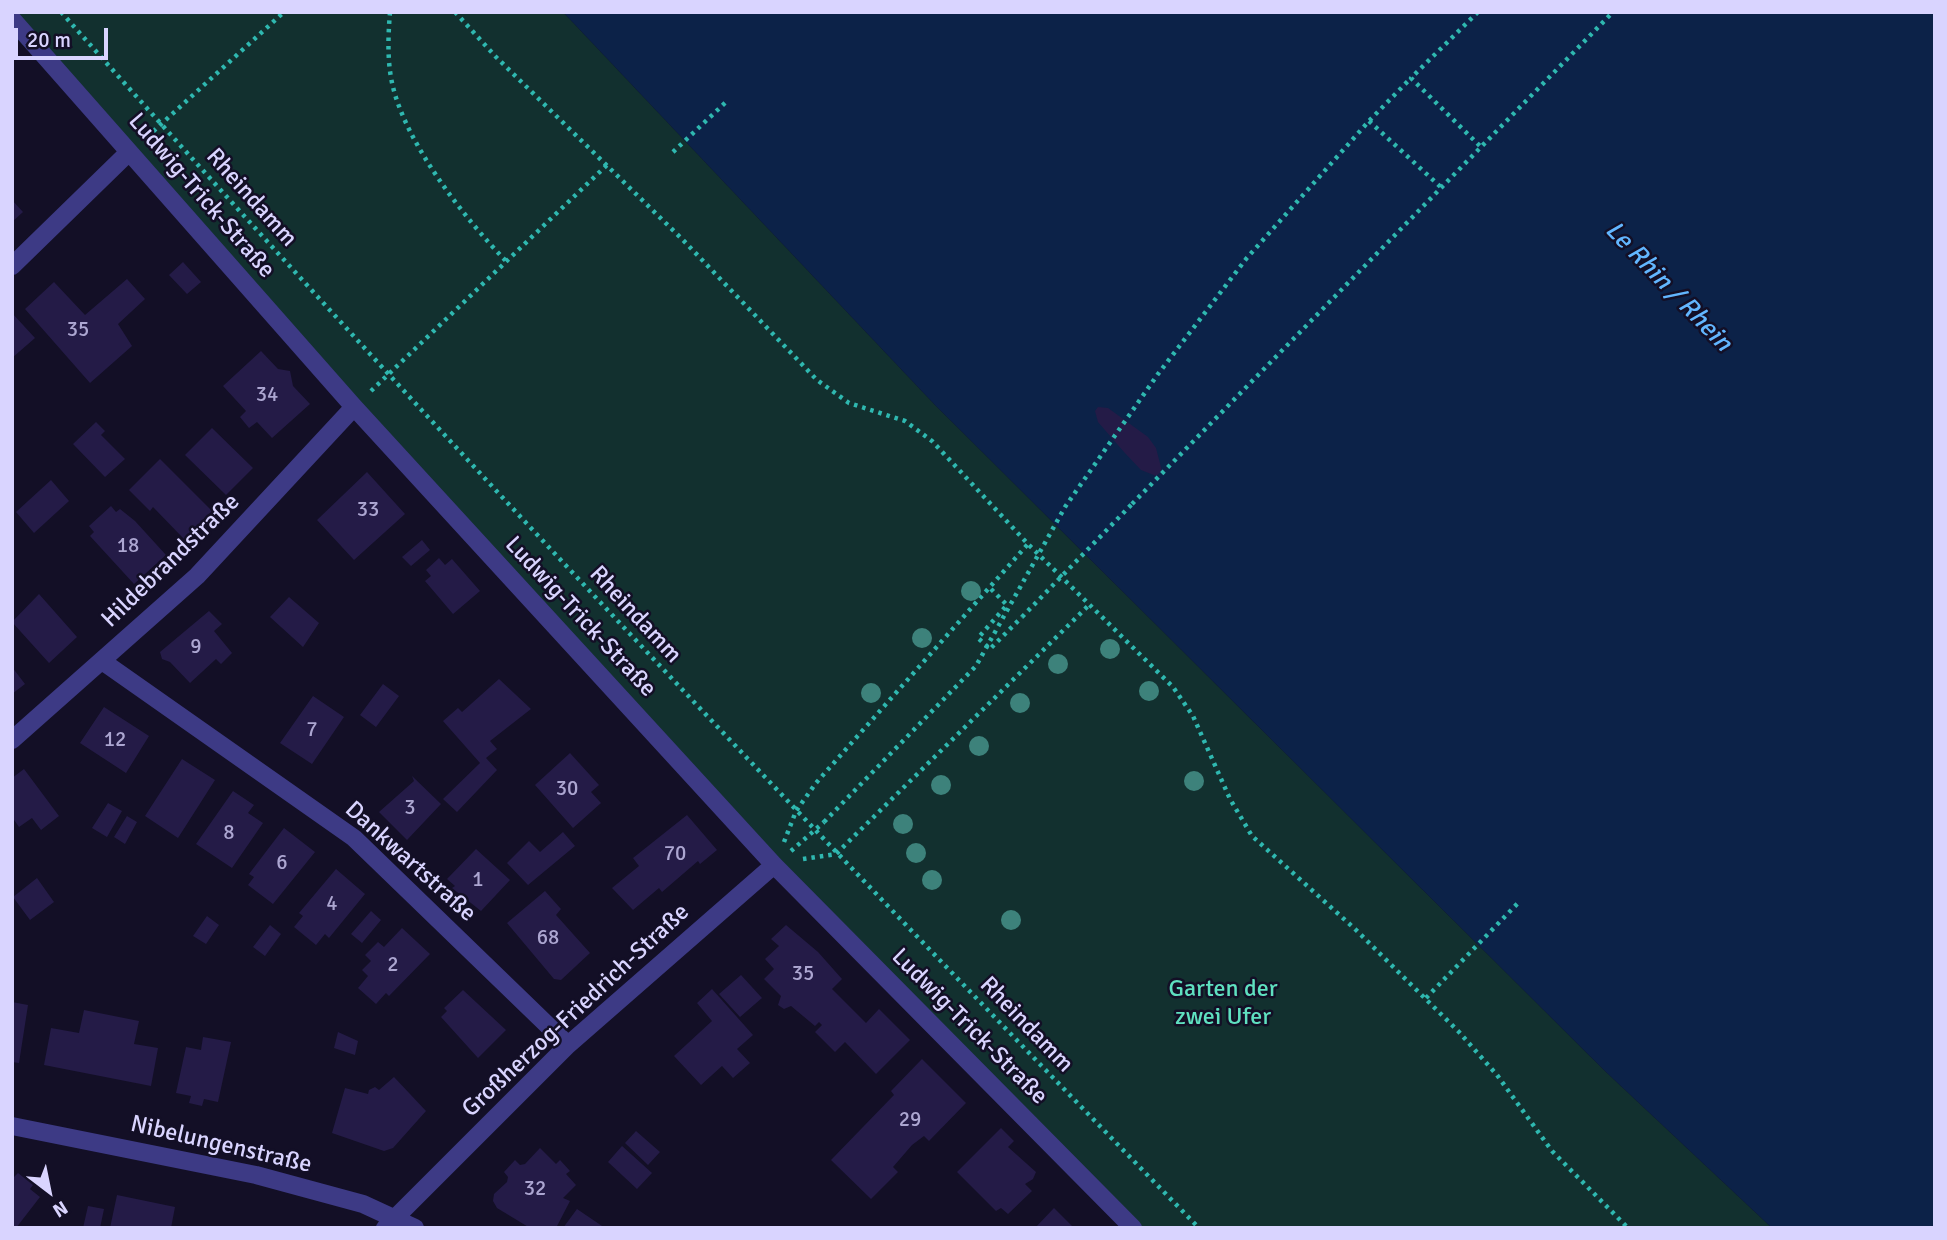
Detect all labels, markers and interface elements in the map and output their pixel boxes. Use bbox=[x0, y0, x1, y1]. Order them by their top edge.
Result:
scale bar bbox=[18, 14, 112, 58]
text: 20 m bbox=[27, 27, 71, 53]
street label: Ludwig-Trick-Straße bbox=[122, 108, 280, 284]
street label: Rheindamm bbox=[199, 143, 303, 253]
water label: Le Rhin / Rhein bbox=[1598, 215, 1738, 359]
house number: 35 bbox=[67, 317, 89, 343]
house number: 34 bbox=[256, 382, 278, 408]
street label: Hildebrandstraße bbox=[96, 488, 246, 634]
house number: 33 bbox=[357, 497, 379, 523]
street label: Ludwig-Trick-Straße bbox=[498, 531, 662, 703]
house number: 18 bbox=[117, 533, 139, 559]
street label: Rheindamm bbox=[583, 560, 687, 670]
house number: 9 bbox=[190, 634, 202, 660]
house number: 7 bbox=[306, 717, 318, 743]
house number: 12 bbox=[104, 727, 126, 753]
house number: 30 bbox=[556, 776, 578, 802]
house number: 3 bbox=[404, 795, 416, 821]
street label: Dankwartstraße bbox=[339, 796, 481, 928]
house number: 8 bbox=[223, 820, 235, 846]
house number: 70 bbox=[664, 841, 686, 867]
house number: 6 bbox=[276, 850, 288, 876]
house number: 1 bbox=[472, 867, 484, 893]
house number: 4 bbox=[326, 891, 338, 917]
street label: Großherzog-Friedrich-Straße bbox=[457, 898, 695, 1124]
house number: 68 bbox=[537, 925, 559, 951]
street label: Ludwig-Trick-Straße bbox=[885, 943, 1053, 1111]
house number: 2 bbox=[387, 952, 399, 978]
house number: 35 bbox=[792, 961, 814, 987]
street label: Rheindamm bbox=[973, 971, 1079, 1079]
park label: Garten der zwei Ufer bbox=[1168, 976, 1278, 1032]
house number: 29 bbox=[899, 1107, 921, 1133]
street label: Nibelungenstraße bbox=[128, 1110, 314, 1180]
north arrow bbox=[14, 1156, 84, 1226]
house number: 32 bbox=[524, 1176, 546, 1202]
text: N bbox=[48, 1195, 72, 1222]

